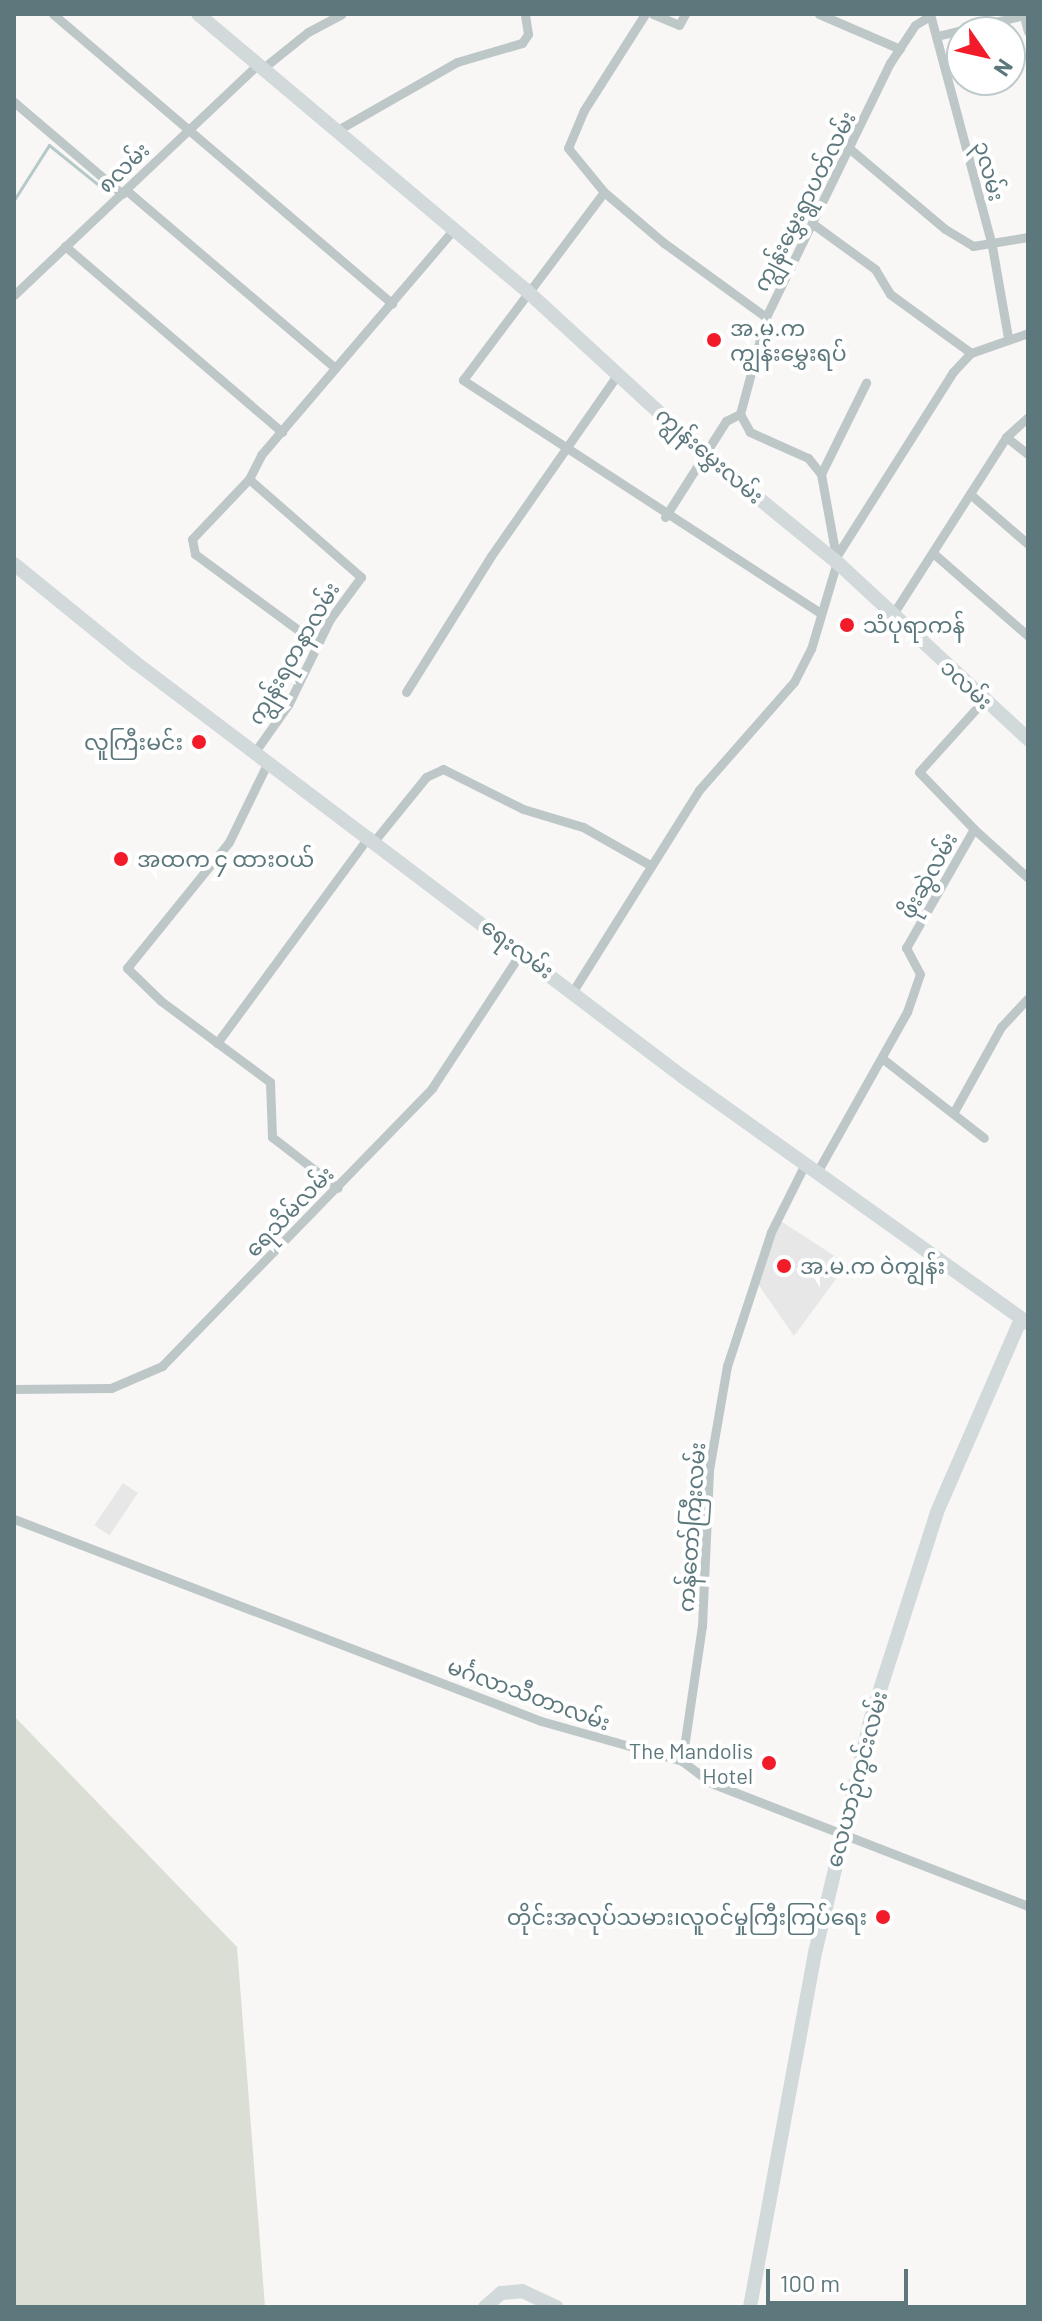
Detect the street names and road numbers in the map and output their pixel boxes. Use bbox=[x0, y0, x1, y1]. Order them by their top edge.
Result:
street label: ကျွန်းမွှေးရွာပတ်လမ်း bbox=[747, 107, 861, 295]
street label: ၈လမ်း bbox=[92, 136, 154, 198]
street label: ၃လမ်း bbox=[969, 138, 1011, 204]
street label: ကျွန်းမွှေးလမ်း bbox=[651, 401, 769, 509]
street label: ကျွန်းရတနာလမ်း bbox=[242, 577, 344, 729]
street label: ၁လမ်း bbox=[936, 654, 998, 714]
street label: ဖိုးဆွဲလမ်း bbox=[894, 827, 962, 923]
street label: ရေးလမ်း bbox=[477, 912, 559, 984]
street label: ရေသိမ်လမ်း bbox=[239, 1160, 339, 1262]
street label: ကန်တော်ကြီးလမ်း bbox=[672, 1441, 710, 1613]
street label: မင်္ဂလာသီတာလမ်း bbox=[444, 1652, 614, 1736]
street label: လေယာဉ်ကွင်းလမ်း bbox=[820, 1688, 892, 1870]

